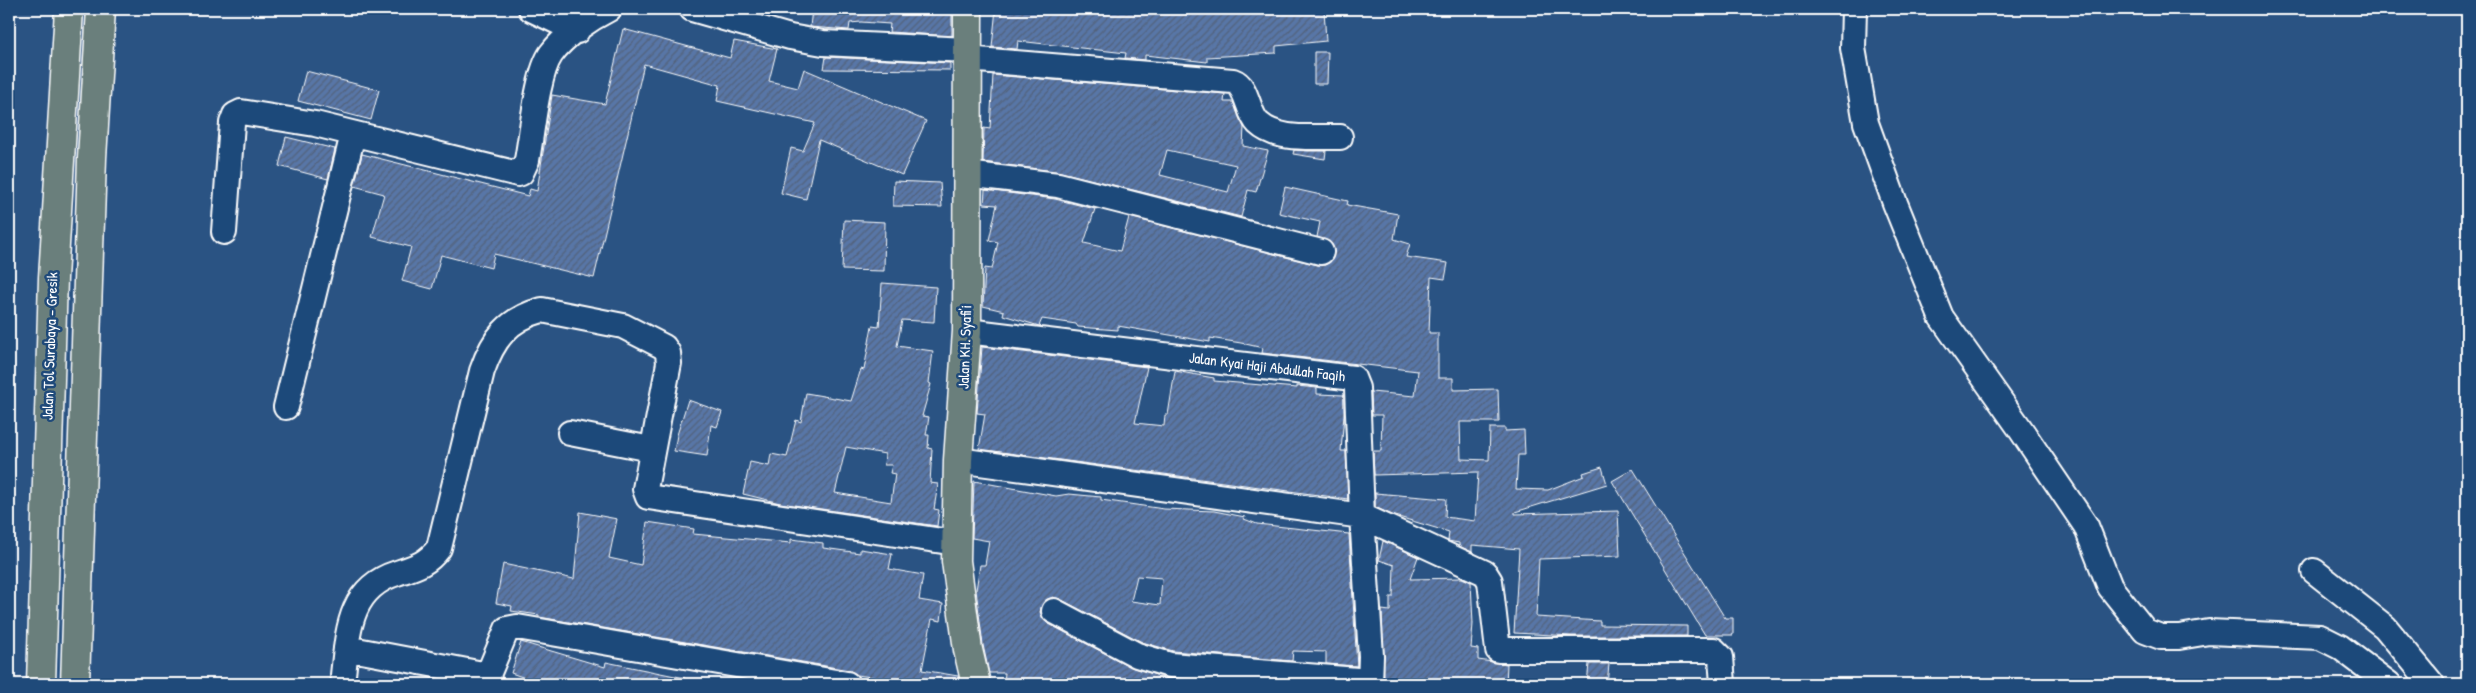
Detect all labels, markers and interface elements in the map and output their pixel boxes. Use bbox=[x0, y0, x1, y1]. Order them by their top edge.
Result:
street label: Jalan Tol Surabaya - Gresik bbox=[36, 272, 63, 420]
street label: Jalan KH. Syafi'i bbox=[953, 305, 976, 389]
street label: Jalan Kyai Haji Abdullah Faqih bbox=[1188, 347, 1346, 387]

